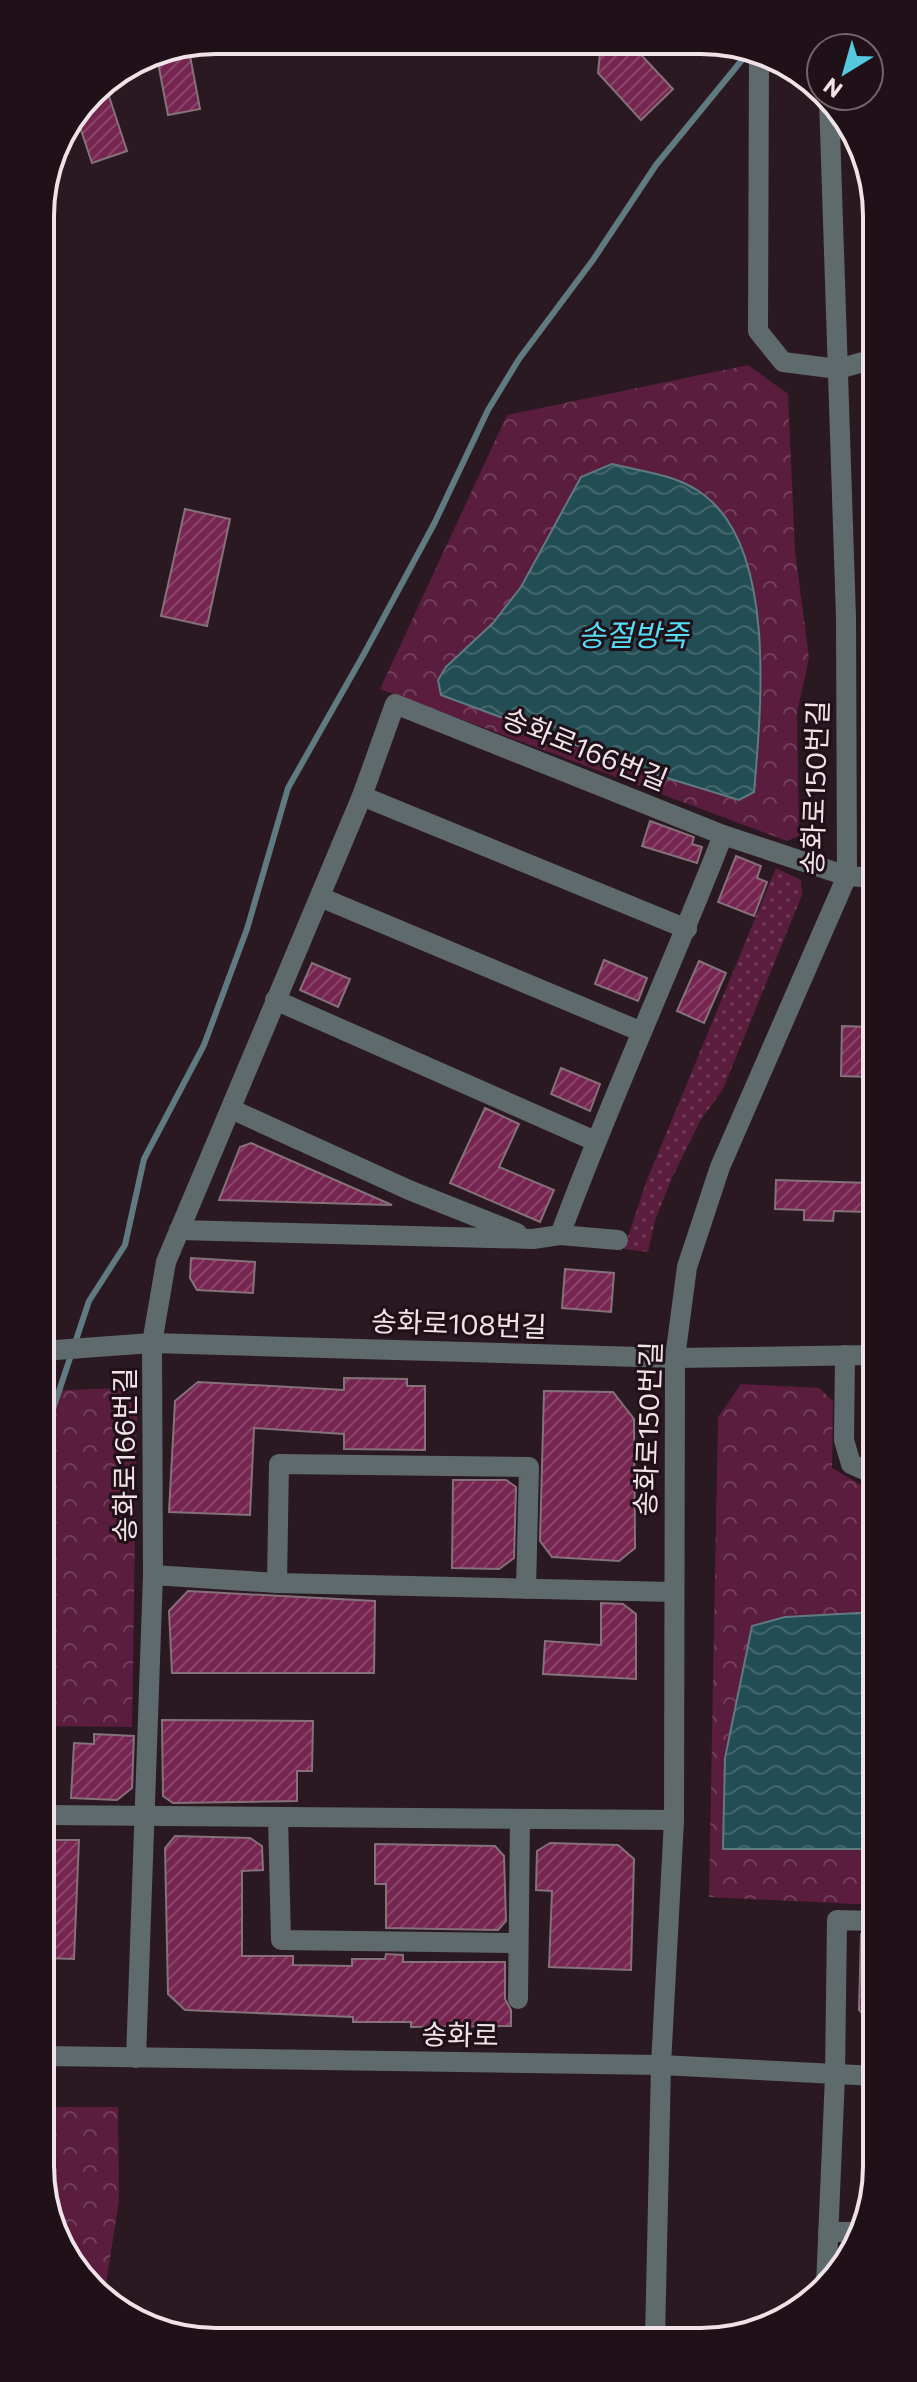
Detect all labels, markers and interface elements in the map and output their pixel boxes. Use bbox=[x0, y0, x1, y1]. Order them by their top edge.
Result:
north arrow bbox=[805, 32, 885, 112]
text: N bbox=[818, 73, 847, 104]
water label: 송절방죽 bbox=[578, 615, 691, 652]
street label: 송화로166번길 bbox=[498, 700, 673, 797]
street label: 송화로150번길 bbox=[794, 700, 834, 876]
street label: 송화로108번길 bbox=[370, 1303, 548, 1343]
street label: 송화로150번길 bbox=[627, 1341, 667, 1517]
street label: 송화로166번길 bbox=[107, 1368, 141, 1542]
street label: 송화로 bbox=[421, 2016, 499, 2052]

